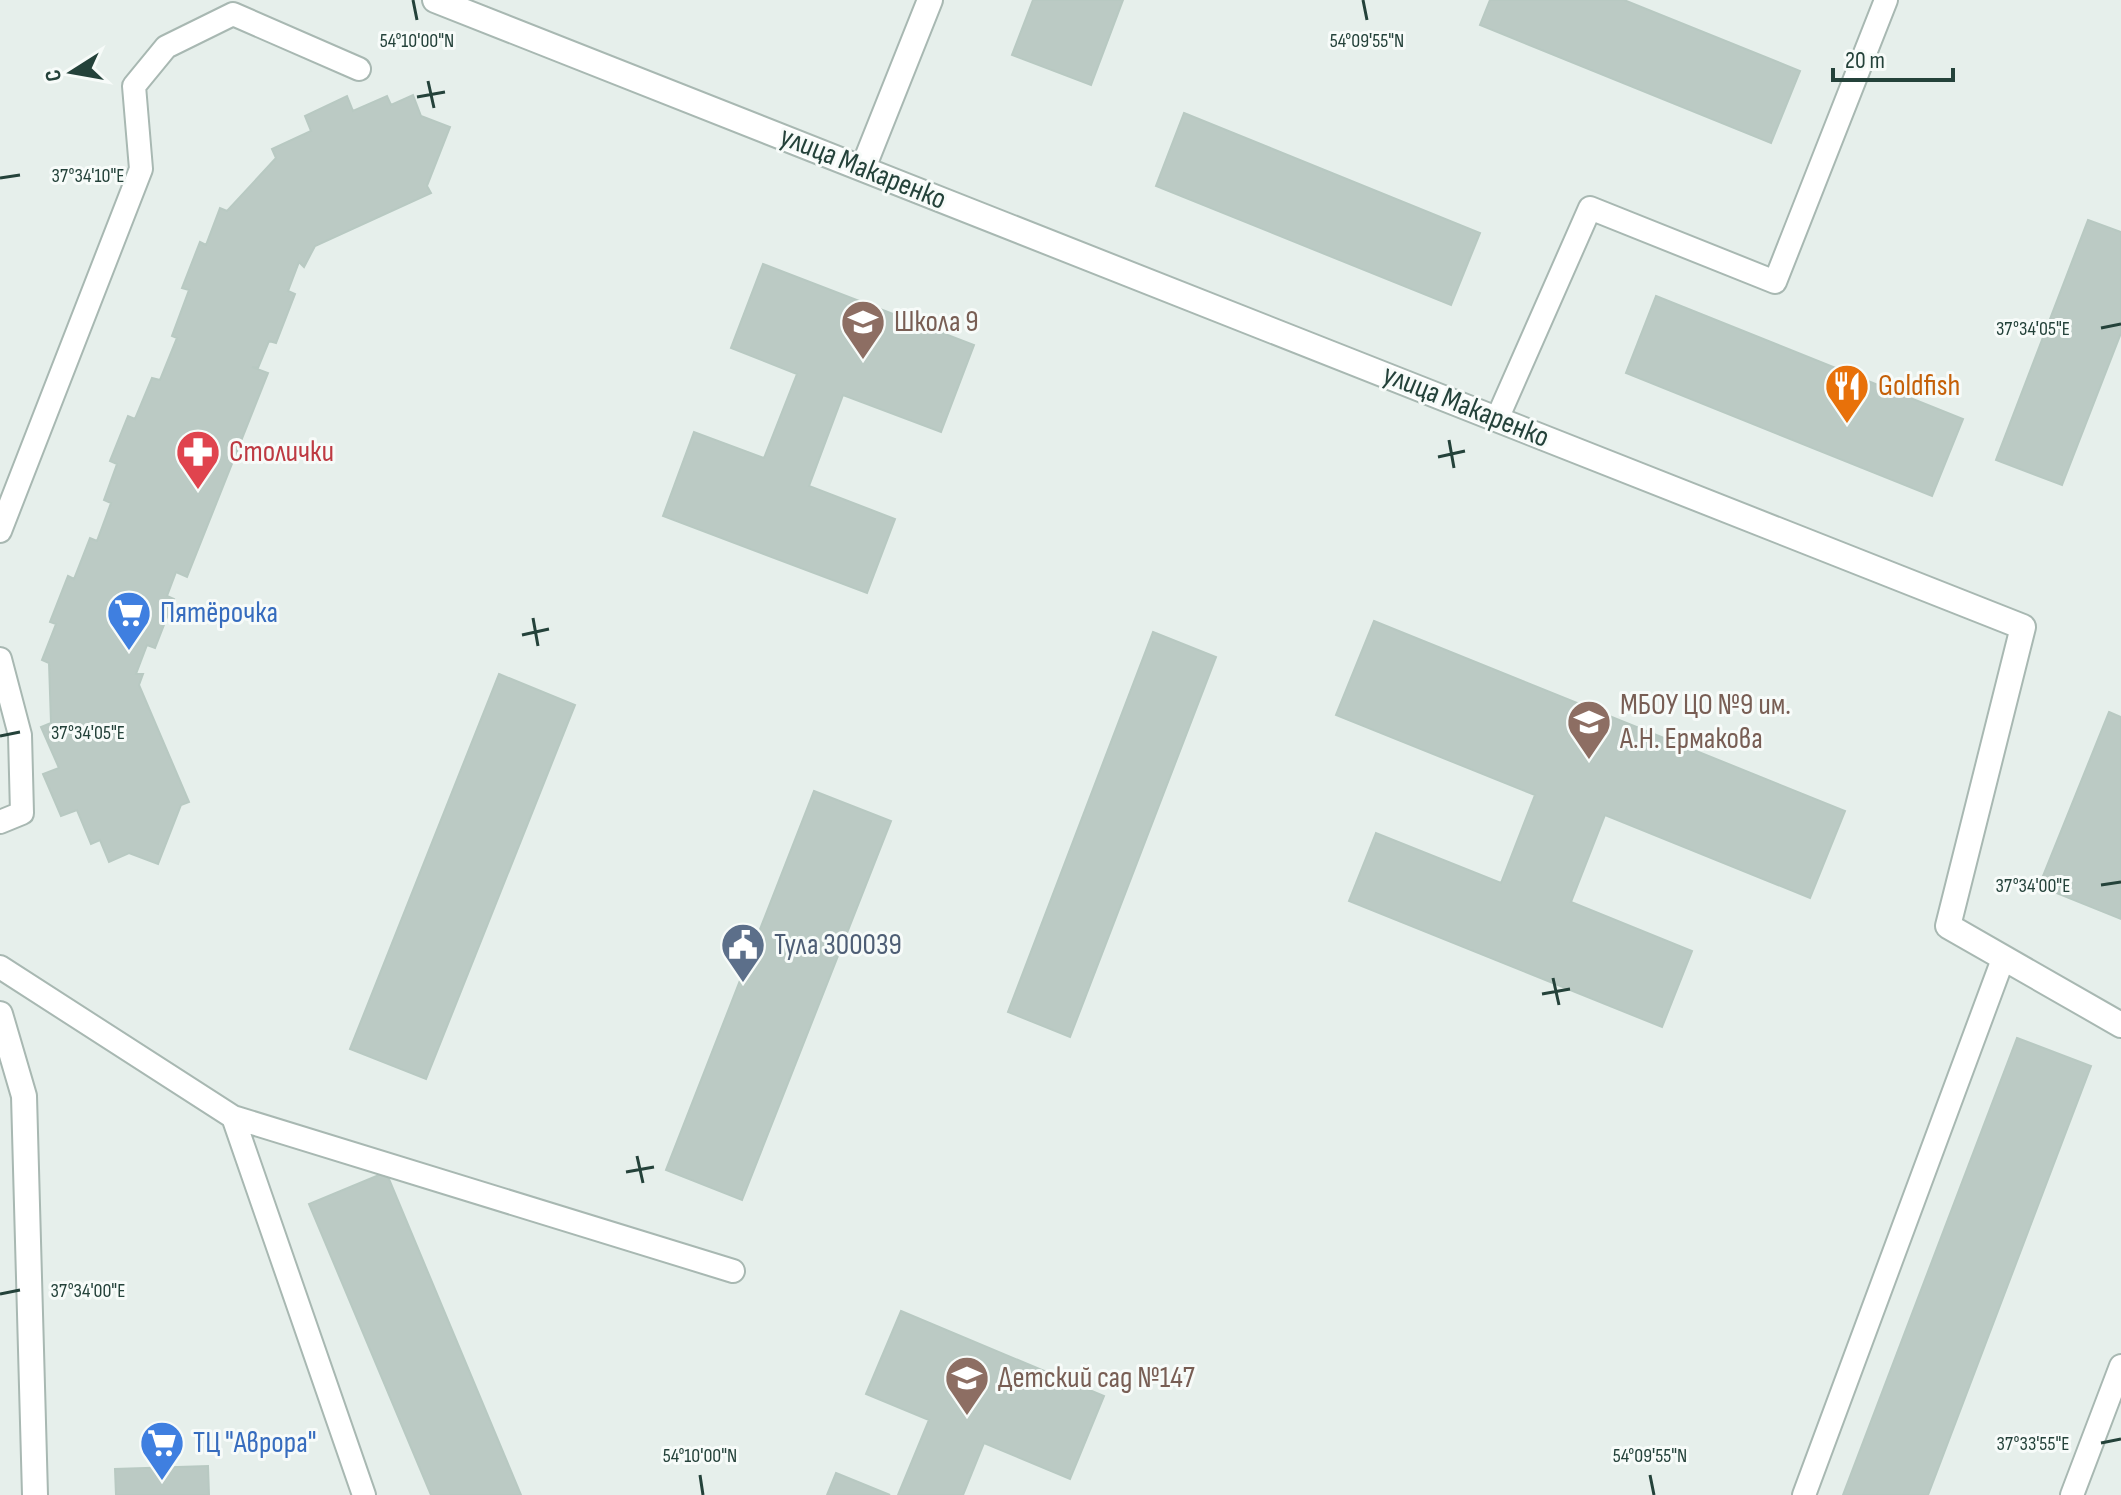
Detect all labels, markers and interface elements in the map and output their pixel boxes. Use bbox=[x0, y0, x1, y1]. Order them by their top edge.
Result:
text: 54°10'00"N bbox=[380, 29, 454, 53]
text: 54°09'55"N bbox=[1330, 29, 1404, 53]
north arrow bbox=[32, 32, 112, 112]
scale bar bbox=[1833, 32, 1953, 82]
text: 20 m bbox=[1845, 46, 1885, 75]
text: С bbox=[40, 67, 68, 84]
street label: улица Макаренко bbox=[775, 118, 951, 218]
text: 37°34'10"E bbox=[52, 164, 125, 188]
school or university icon: Школа 9 bbox=[839, 298, 887, 361]
place label: Школа 9 bbox=[894, 304, 979, 340]
text: 37°34'05"E bbox=[1996, 317, 2070, 341]
street label: улица Макаренко bbox=[1378, 356, 1554, 456]
restaurant icon: Goldfish bbox=[1823, 362, 1871, 425]
place label: Goldfish bbox=[1878, 368, 1960, 404]
pharmacy icon: Столички bbox=[174, 428, 222, 491]
place label: Столички bbox=[229, 434, 334, 470]
supermarket icon: Пятёрочка bbox=[105, 589, 153, 652]
place label: Пятёрочка bbox=[160, 595, 278, 631]
place label: МБОУ ЦО №9 им. А.Н. Ермакова bbox=[1619, 687, 1791, 757]
school or university icon: МБОУ ЦО №9 им. А.Н. Ермакова bbox=[1565, 698, 1613, 761]
text: 37°34'05"E bbox=[51, 721, 125, 745]
text: 37°34'00"E bbox=[1996, 874, 2070, 898]
public building icon: Тула 300039 bbox=[719, 921, 767, 984]
place label: Тула 300039 bbox=[774, 927, 902, 963]
text: 37°34'00"E bbox=[51, 1279, 125, 1303]
school or university icon: Детский сад №147 bbox=[943, 1354, 991, 1417]
place label: Детский сад №147 bbox=[998, 1360, 1195, 1396]
supermarket icon: ТЦ "Аврора" bbox=[138, 1419, 186, 1482]
place label: ТЦ "Аврора" bbox=[193, 1425, 317, 1461]
text: 37°33'55"E bbox=[1997, 1432, 2069, 1456]
text: 54°10'00"N bbox=[663, 1444, 737, 1468]
text: 54°09'55"N bbox=[1613, 1444, 1687, 1468]

